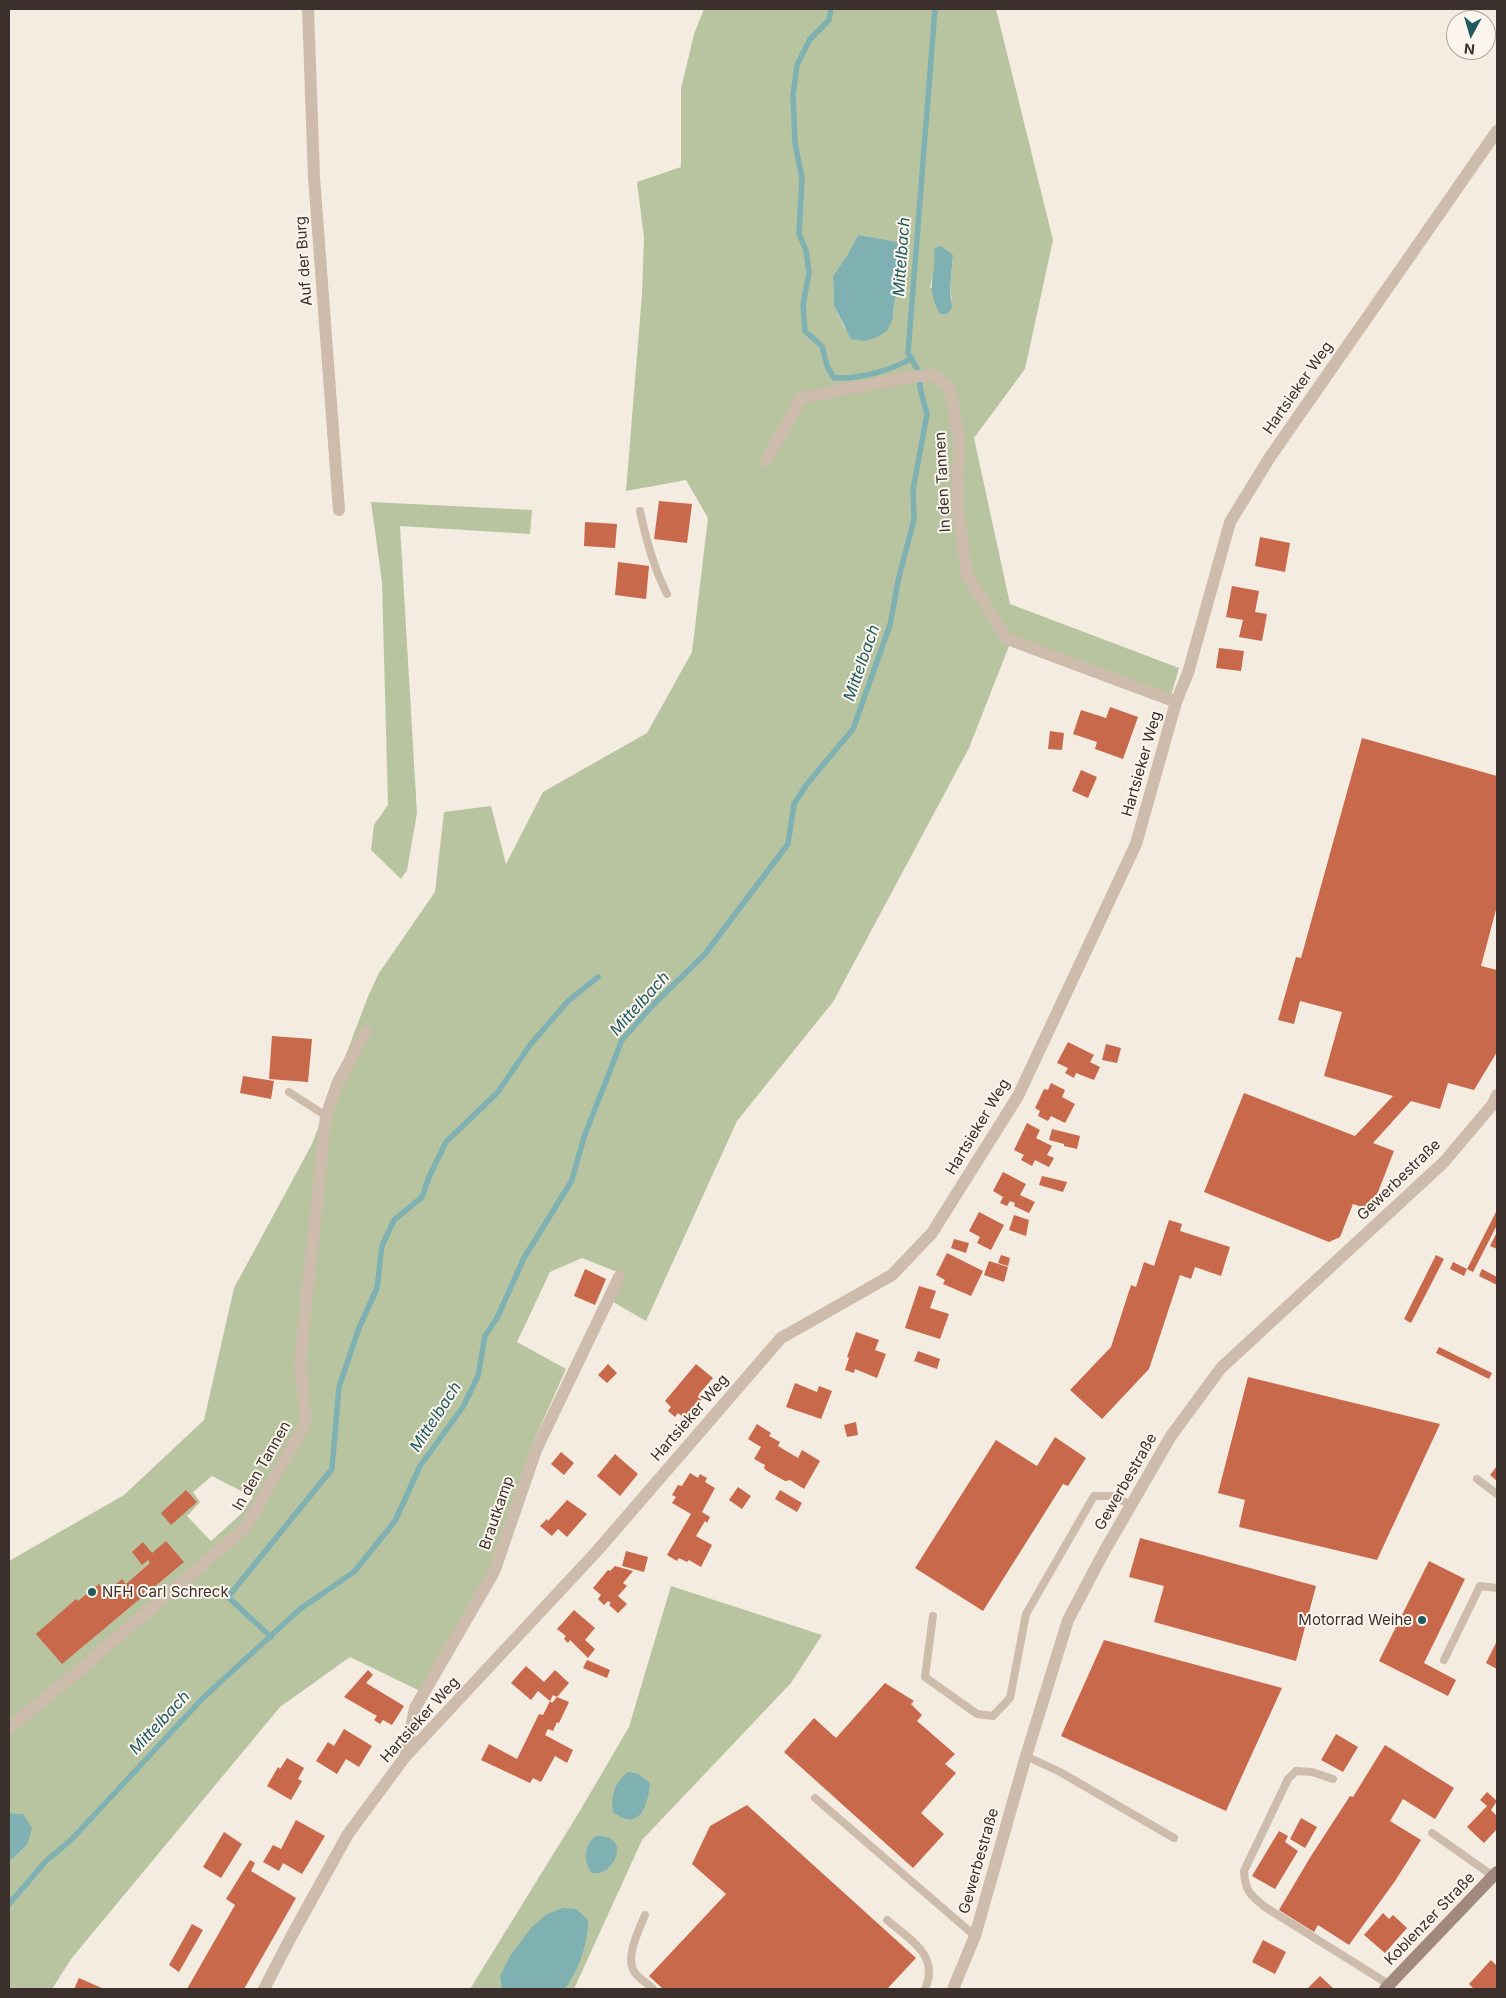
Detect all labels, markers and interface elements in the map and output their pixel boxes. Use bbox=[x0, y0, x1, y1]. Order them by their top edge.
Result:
north arrow bbox=[1446, 10, 1496, 60]
text: N bbox=[1463, 40, 1476, 58]
street label: Auf der Burg bbox=[292, 215, 316, 307]
water label: Mittelbach bbox=[890, 217, 914, 297]
street label: Hartsieker Weg bbox=[1259, 338, 1337, 438]
street label: In den Tannen bbox=[931, 431, 955, 533]
water label: Mittelbach bbox=[840, 622, 884, 704]
street label: Hartsieker Weg bbox=[1118, 709, 1166, 819]
water label: Mittelbach bbox=[606, 968, 674, 1040]
street label: Hartsieker Weg bbox=[942, 1076, 1014, 1178]
street label: Gewerbestraße bbox=[1354, 1136, 1444, 1224]
street label: Hartsieker Weg bbox=[647, 1371, 733, 1465]
water label: Mittelbach bbox=[406, 1378, 466, 1456]
street label: In den Tannen bbox=[229, 1418, 295, 1514]
street label: Gewerbestraße bbox=[1091, 1430, 1161, 1534]
street label: Brautkamp bbox=[476, 1474, 518, 1552]
place label: NFH Carl Schreck bbox=[102, 1583, 229, 1601]
marker: NFH Carl Schreck bbox=[86, 1586, 98, 1598]
place label: Motorrad Weihe bbox=[1298, 1611, 1412, 1629]
marker: Motorrad Weihe bbox=[1416, 1614, 1428, 1626]
street label: Hartsieker Weg bbox=[377, 1673, 463, 1767]
water label: Mittelbach bbox=[126, 1687, 194, 1759]
street label: Gewerbestraße bbox=[955, 1806, 1003, 1916]
street label: Koblenzer Straße bbox=[1381, 1869, 1479, 1969]

